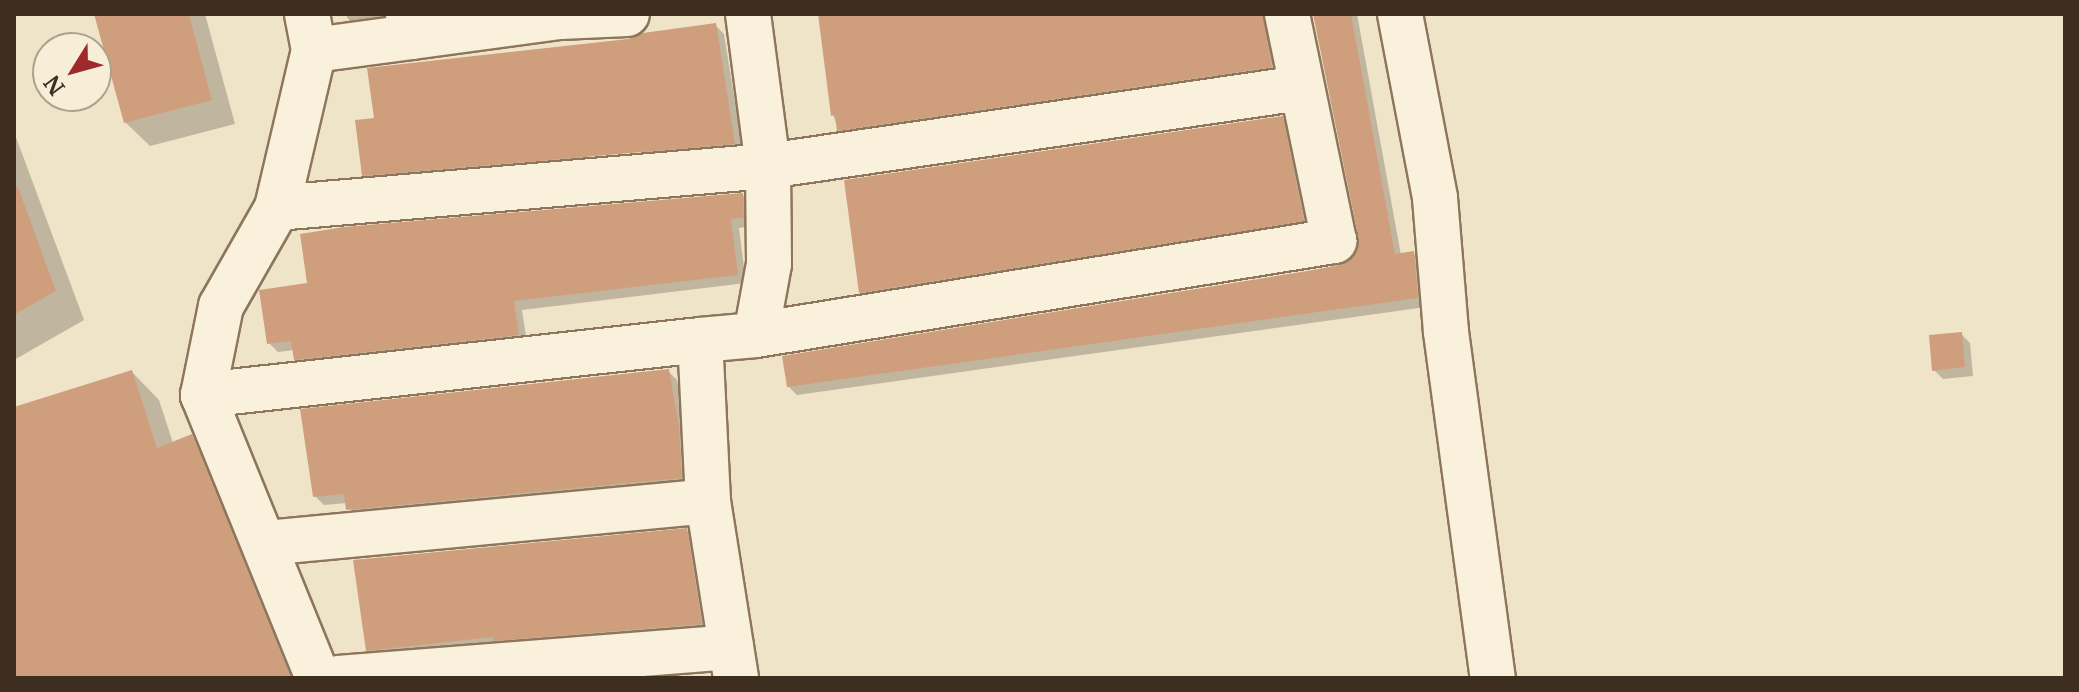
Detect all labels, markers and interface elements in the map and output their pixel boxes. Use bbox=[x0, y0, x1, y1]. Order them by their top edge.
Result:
north arrow bbox=[32, 32, 112, 112]
text: N bbox=[38, 70, 71, 101]

